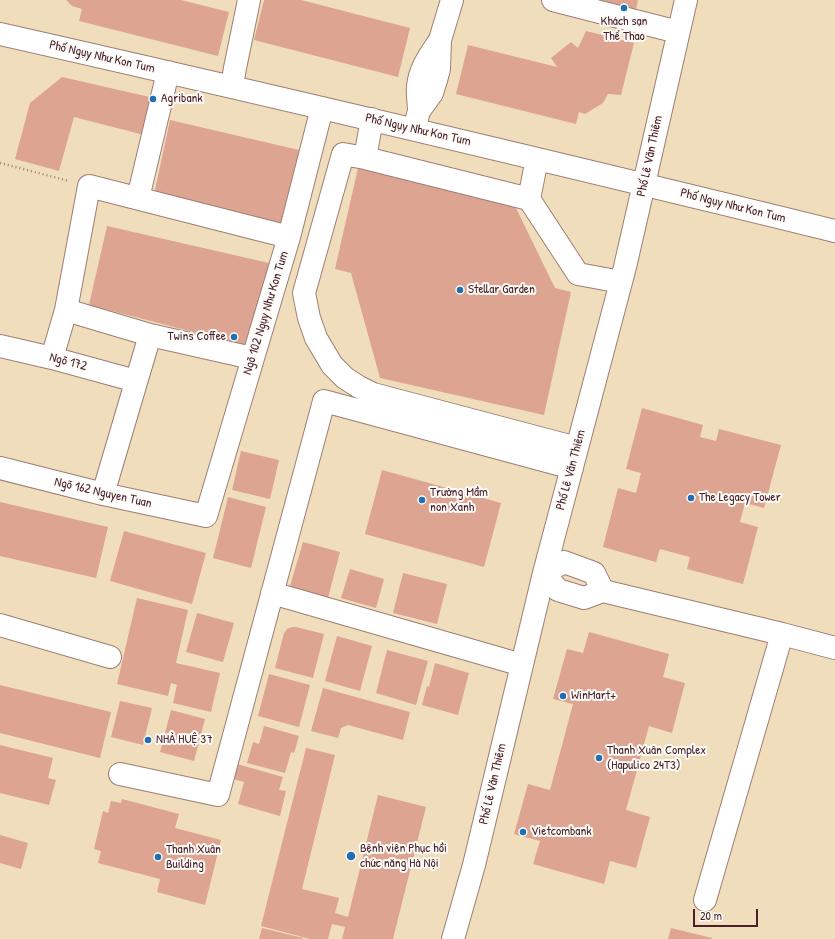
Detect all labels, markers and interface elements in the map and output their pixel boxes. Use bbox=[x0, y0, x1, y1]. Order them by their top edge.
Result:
marker: Khách sạn Thể Thao bbox=[619, 3, 629, 13]
place label: Khách sạn Thể Thao bbox=[601, 14, 647, 45]
street label: Phố Ngụy Như Kon Tum bbox=[48, 37, 156, 77]
place label: Agribank bbox=[161, 91, 203, 107]
marker: Agribank bbox=[148, 94, 158, 104]
street label: Phố Ngụy Như Kon Tum bbox=[364, 110, 472, 150]
street label: Phố Lê Văn Thiêm bbox=[634, 114, 666, 198]
street label: Phố Ngụy Như Kon Tum bbox=[679, 185, 787, 227]
street label: Ngõ 102 Ngụy Như Kon Tum bbox=[240, 249, 292, 377]
place label: Stellar Garden bbox=[468, 282, 535, 298]
marker: Stellar Garden bbox=[455, 285, 465, 295]
place label: Twins Coffee bbox=[168, 329, 226, 345]
marker: Twins Coffee bbox=[229, 332, 239, 342]
street label: Ngõ 172 bbox=[48, 350, 88, 374]
street label: Phố Lê Văn Thiêm bbox=[553, 428, 589, 512]
street label: Ngõ 162 Nguyen Tuan bbox=[53, 474, 153, 512]
place label: Trường Mầm non Xanh bbox=[430, 485, 488, 516]
place label: The Legacy Tower bbox=[699, 490, 781, 506]
marker: The Legacy Tower bbox=[686, 493, 696, 503]
marker: Trường Mầm non Xanh bbox=[417, 495, 427, 505]
place label: WinMart+ bbox=[571, 688, 616, 704]
marker: WinMart+ bbox=[558, 691, 568, 701]
place label: NHÀ HUỆ 37 bbox=[156, 732, 213, 748]
marker: NHÀ HUỆ 37 bbox=[143, 735, 153, 745]
street label: Phố Lê Văn Thiêm bbox=[476, 742, 510, 826]
place label: Thanh Xuân Complex (Hapulico 24T3) bbox=[607, 743, 706, 774]
marker: Thanh Xuân Complex (Hapulico 24T3) bbox=[594, 753, 604, 763]
place label: Vietcombank bbox=[531, 824, 592, 840]
marker: Vietcombank bbox=[518, 827, 528, 837]
place label: Bệnh viện Phục hồi chức năng Hà Nội bbox=[360, 841, 447, 872]
place label: Thanh Xuân Building bbox=[166, 842, 221, 873]
marker: Bệnh viện Phục hồi chức năng Hà Nội bbox=[345, 850, 357, 862]
marker: Thanh Xuân Building bbox=[153, 852, 163, 862]
scale bar bbox=[695, 901, 760, 927]
text: 20 m bbox=[700, 907, 722, 924]

